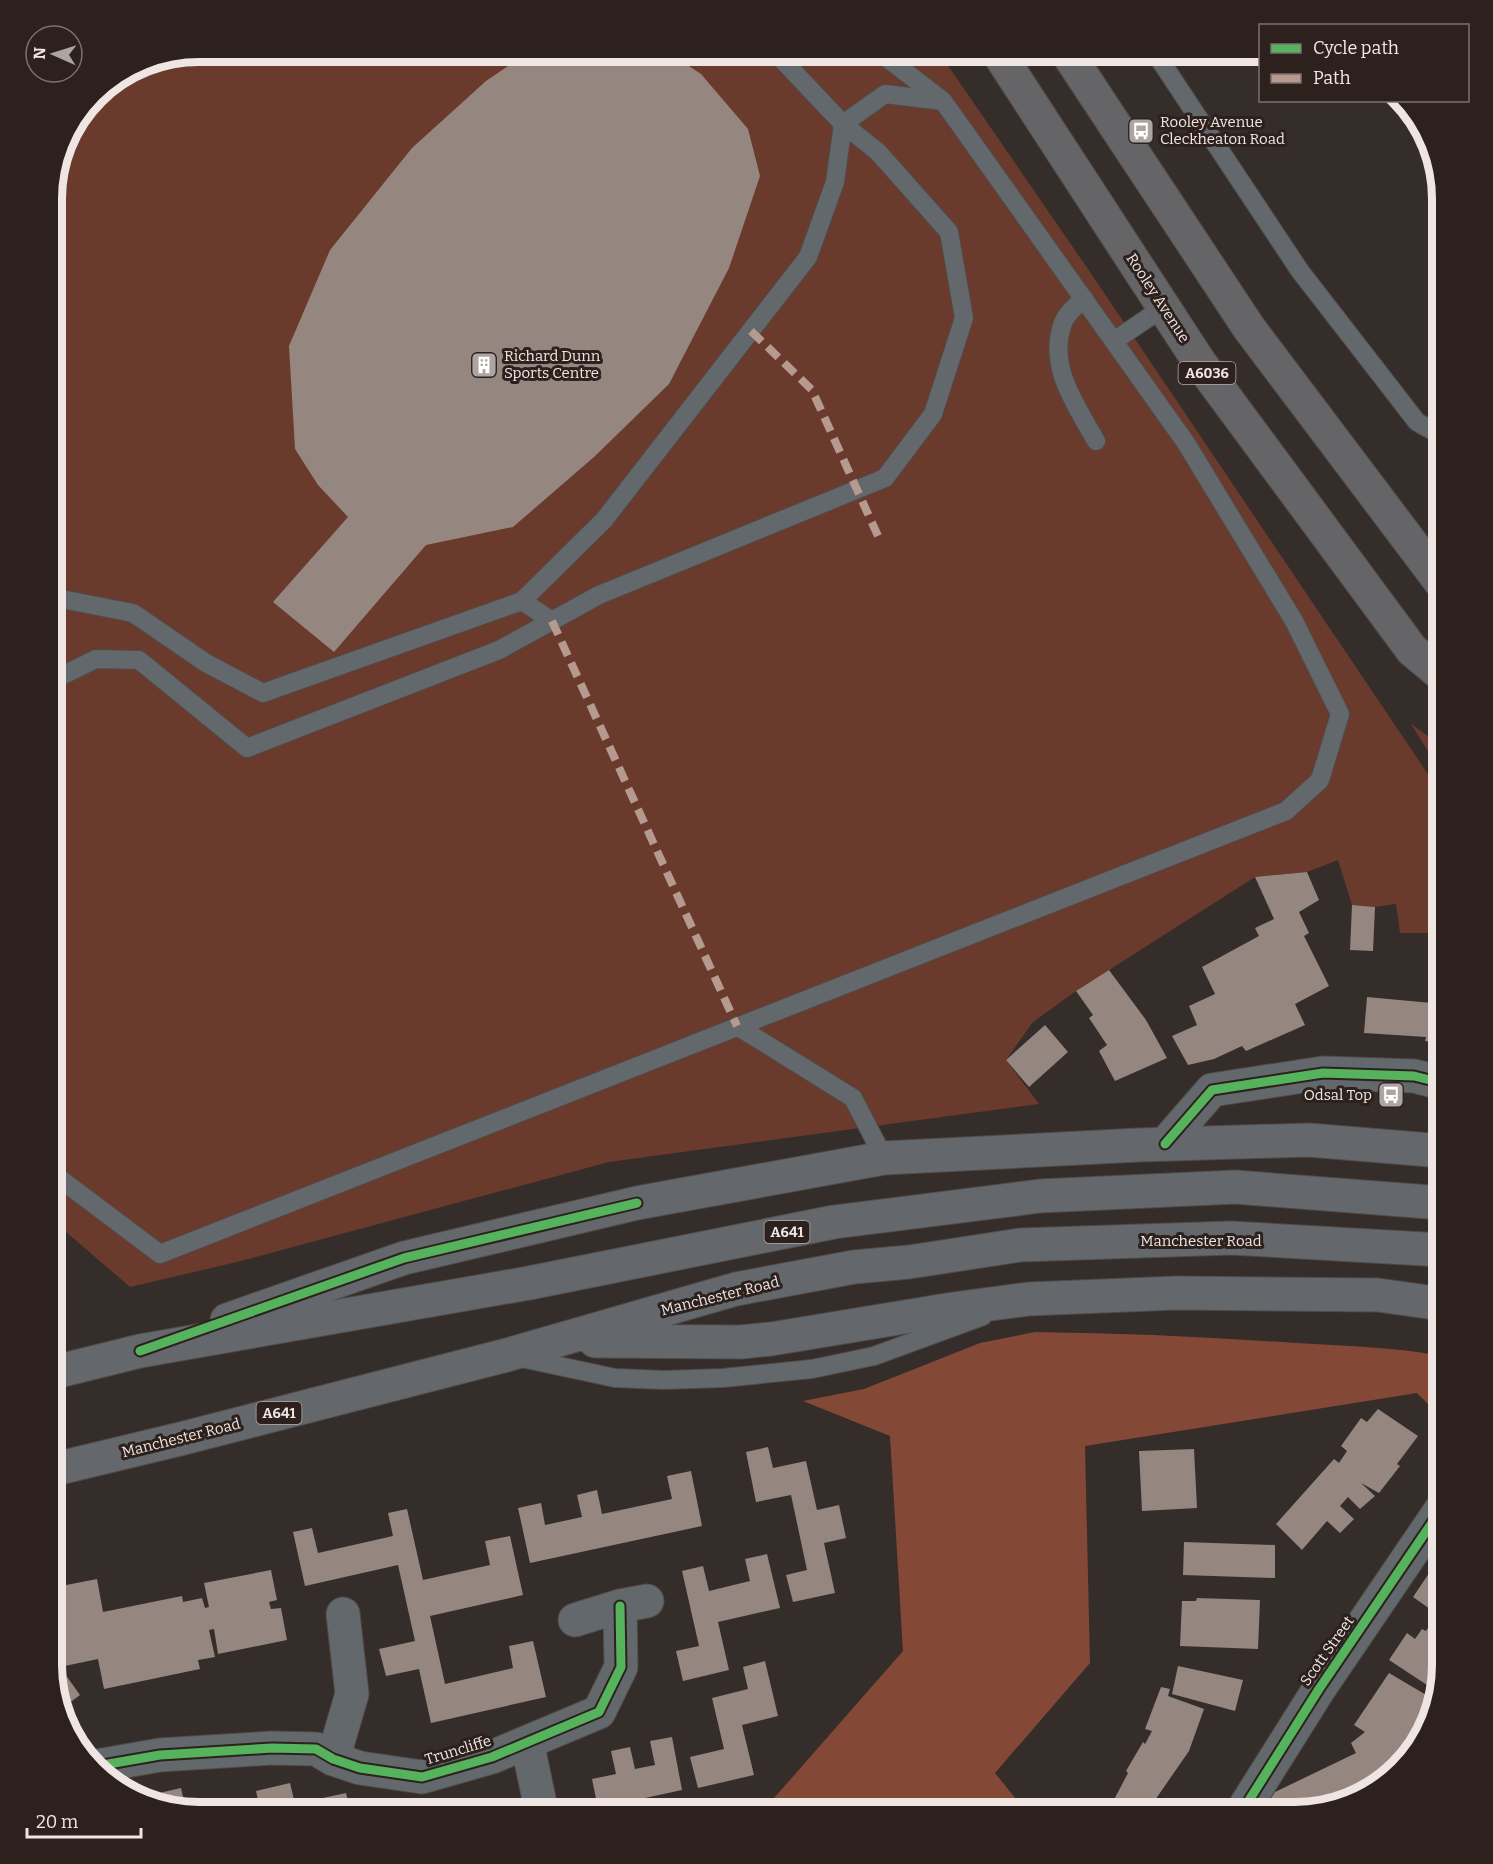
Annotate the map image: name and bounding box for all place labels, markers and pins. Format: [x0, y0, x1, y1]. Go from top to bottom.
place label: Rooley Avenue Cleckheaton Road [1160, 113, 1285, 148]
bus stop icon: Rooley Avenue Cleckheaton Road [1126, 116, 1156, 146]
place label: Richard Dunn Sports Centre [504, 347, 601, 382]
building icon: Richard Dunn Sports Centre [469, 350, 499, 380]
bus stop icon: Odsal Top [1376, 1080, 1406, 1110]
place label: Odsal Top [1304, 1086, 1372, 1104]

